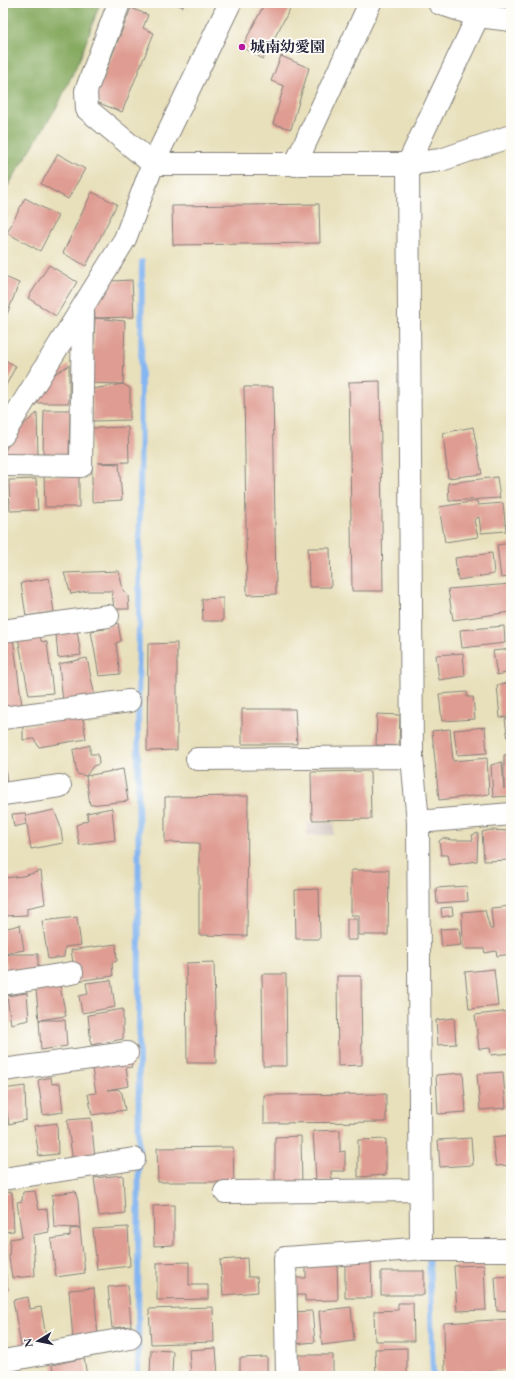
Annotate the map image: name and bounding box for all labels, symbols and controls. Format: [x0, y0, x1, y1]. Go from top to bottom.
place label: 城南幼愛園 [250, 37, 325, 56]
marker: 城南幼愛園 [237, 42, 247, 52]
north arrow [18, 1321, 58, 1361]
text: N [20, 1337, 36, 1348]

